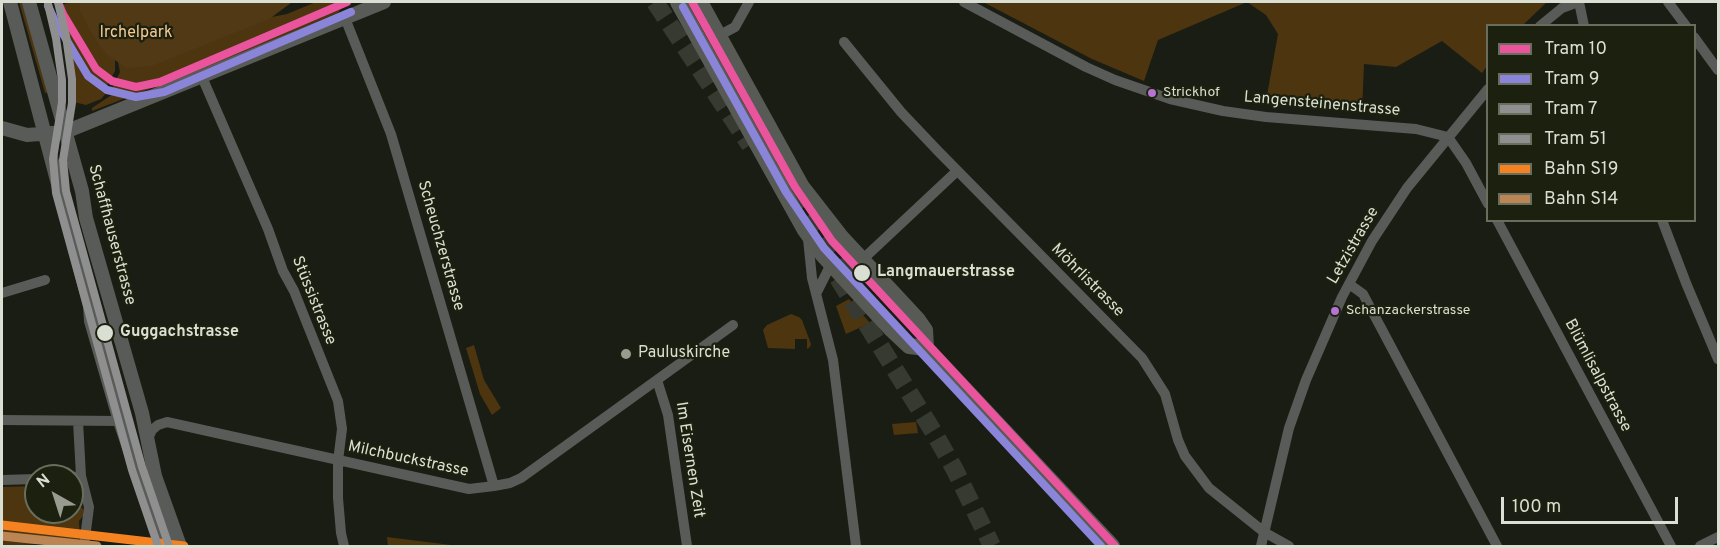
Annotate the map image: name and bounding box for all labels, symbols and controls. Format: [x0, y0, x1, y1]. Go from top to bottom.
park label: Irchelpark [100, 24, 172, 44]
legend [1486, 24, 1696, 222]
text: Tram 10 [1544, 38, 1607, 61]
text: Tram 9 [1544, 68, 1600, 91]
place label: Strickhof [1163, 85, 1220, 101]
marker: Strickhof [1146, 87, 1158, 99]
street label: Langensteinenstrasse [1243, 89, 1401, 121]
text: Tram 7 [1544, 98, 1597, 121]
text: Tram 51 [1544, 128, 1607, 151]
text: Bahn S19 [1544, 158, 1618, 181]
street label: Schaffhauserstrasse [83, 163, 139, 307]
street label: Scheuchzerstrasse [412, 179, 468, 313]
text: Bahn S14 [1544, 188, 1619, 211]
street label: Letzistrasse [1324, 204, 1384, 288]
street label: Möhrlistrasse [1046, 240, 1128, 322]
street label: Stüssistrasse [286, 254, 340, 348]
marker: Langmauerstrasse [852, 263, 872, 283]
place label: Langmauerstrasse [877, 263, 1015, 283]
place label: Schanzackerstrasse [1346, 303, 1470, 319]
marker: Schanzackerstrasse [1329, 305, 1341, 317]
street label: Blümlisalpstrasse [1559, 316, 1635, 436]
marker: Guggachstrasse [95, 323, 115, 343]
place label: Guggachstrasse [120, 323, 239, 343]
place label: Pauluskirche [638, 344, 730, 364]
marker: Pauluskirche [619, 347, 633, 361]
street label: Im Eisernen Zeit [670, 401, 708, 519]
street label: Milchbuckstrasse [346, 438, 470, 482]
north arrow [24, 464, 84, 524]
text: N [33, 470, 55, 493]
scale bar [1504, 485, 1681, 523]
text: 100 m [1512, 496, 1561, 519]

